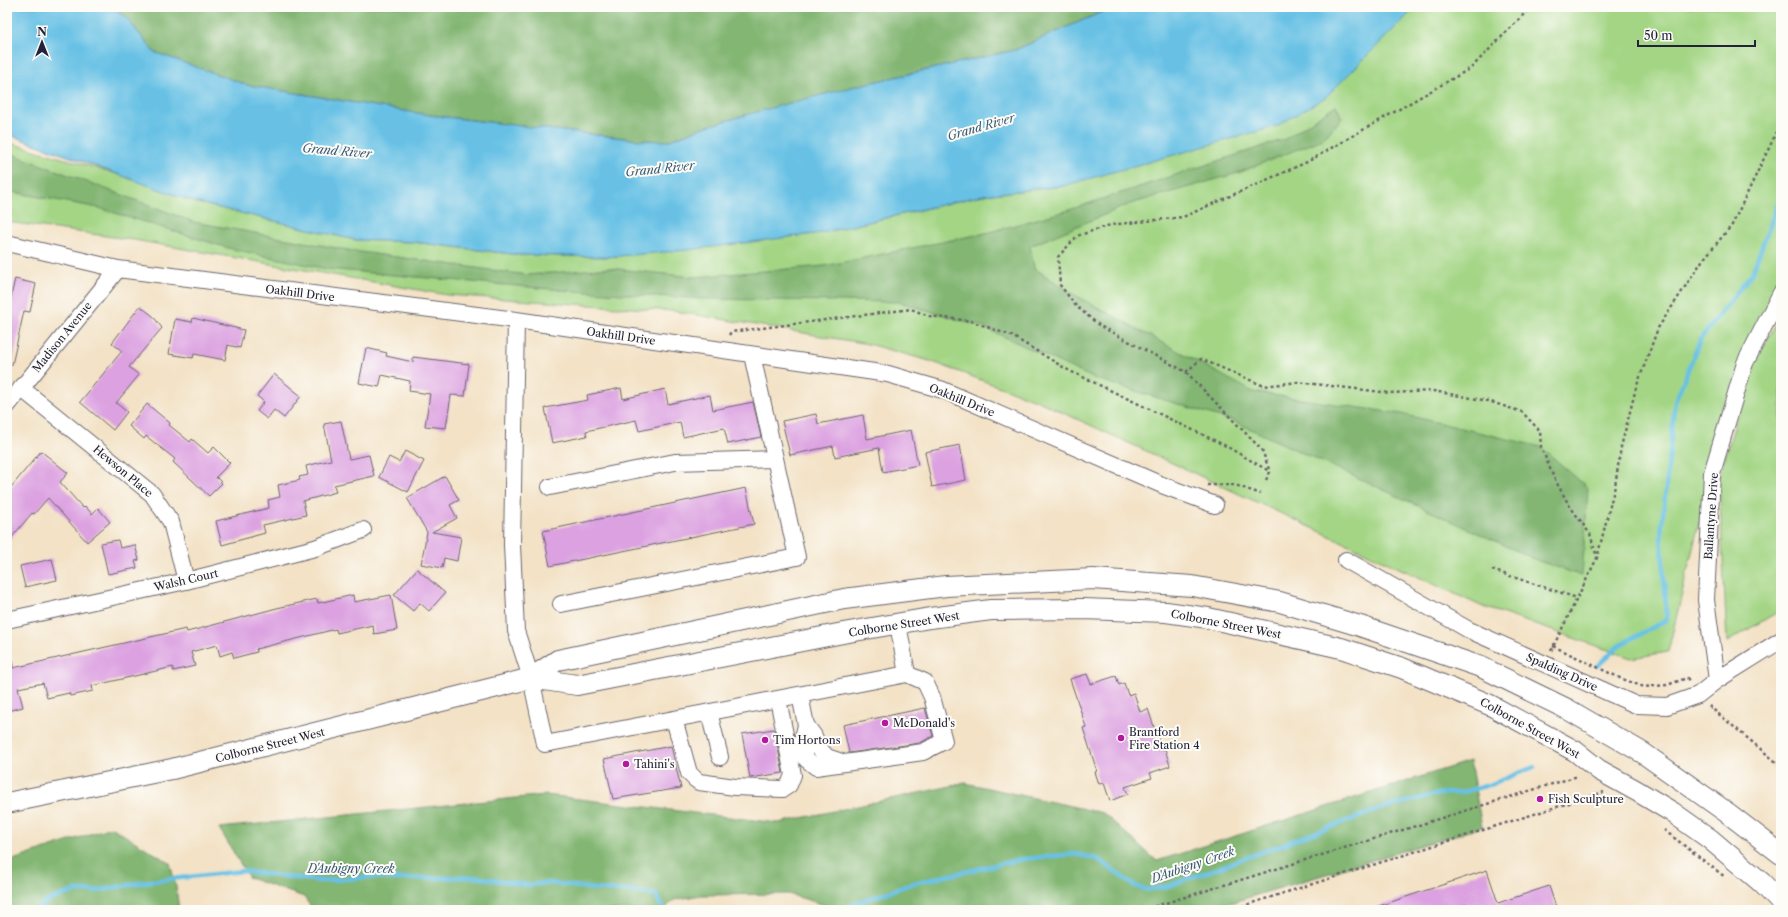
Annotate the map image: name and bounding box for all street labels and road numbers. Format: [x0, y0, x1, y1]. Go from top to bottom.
street label: Oakhill Drive [265, 282, 335, 304]
street label: Madison Avenue [29, 299, 95, 375]
street label: Oakhill Drive [586, 324, 656, 348]
street label: Oakhill Drive [927, 380, 997, 420]
street label: Hewson Place [90, 442, 156, 500]
street label: Ballantyne Drive [1701, 472, 1721, 560]
street label: Walsh Court [152, 566, 219, 594]
street label: Colborne Street West [1170, 606, 1282, 642]
street label: Colborne Street West [848, 608, 961, 640]
street label: Spalding Drive [1524, 650, 1600, 694]
street label: Colborne Street West [1478, 695, 1582, 761]
street label: Colborne Street West [214, 725, 326, 765]

